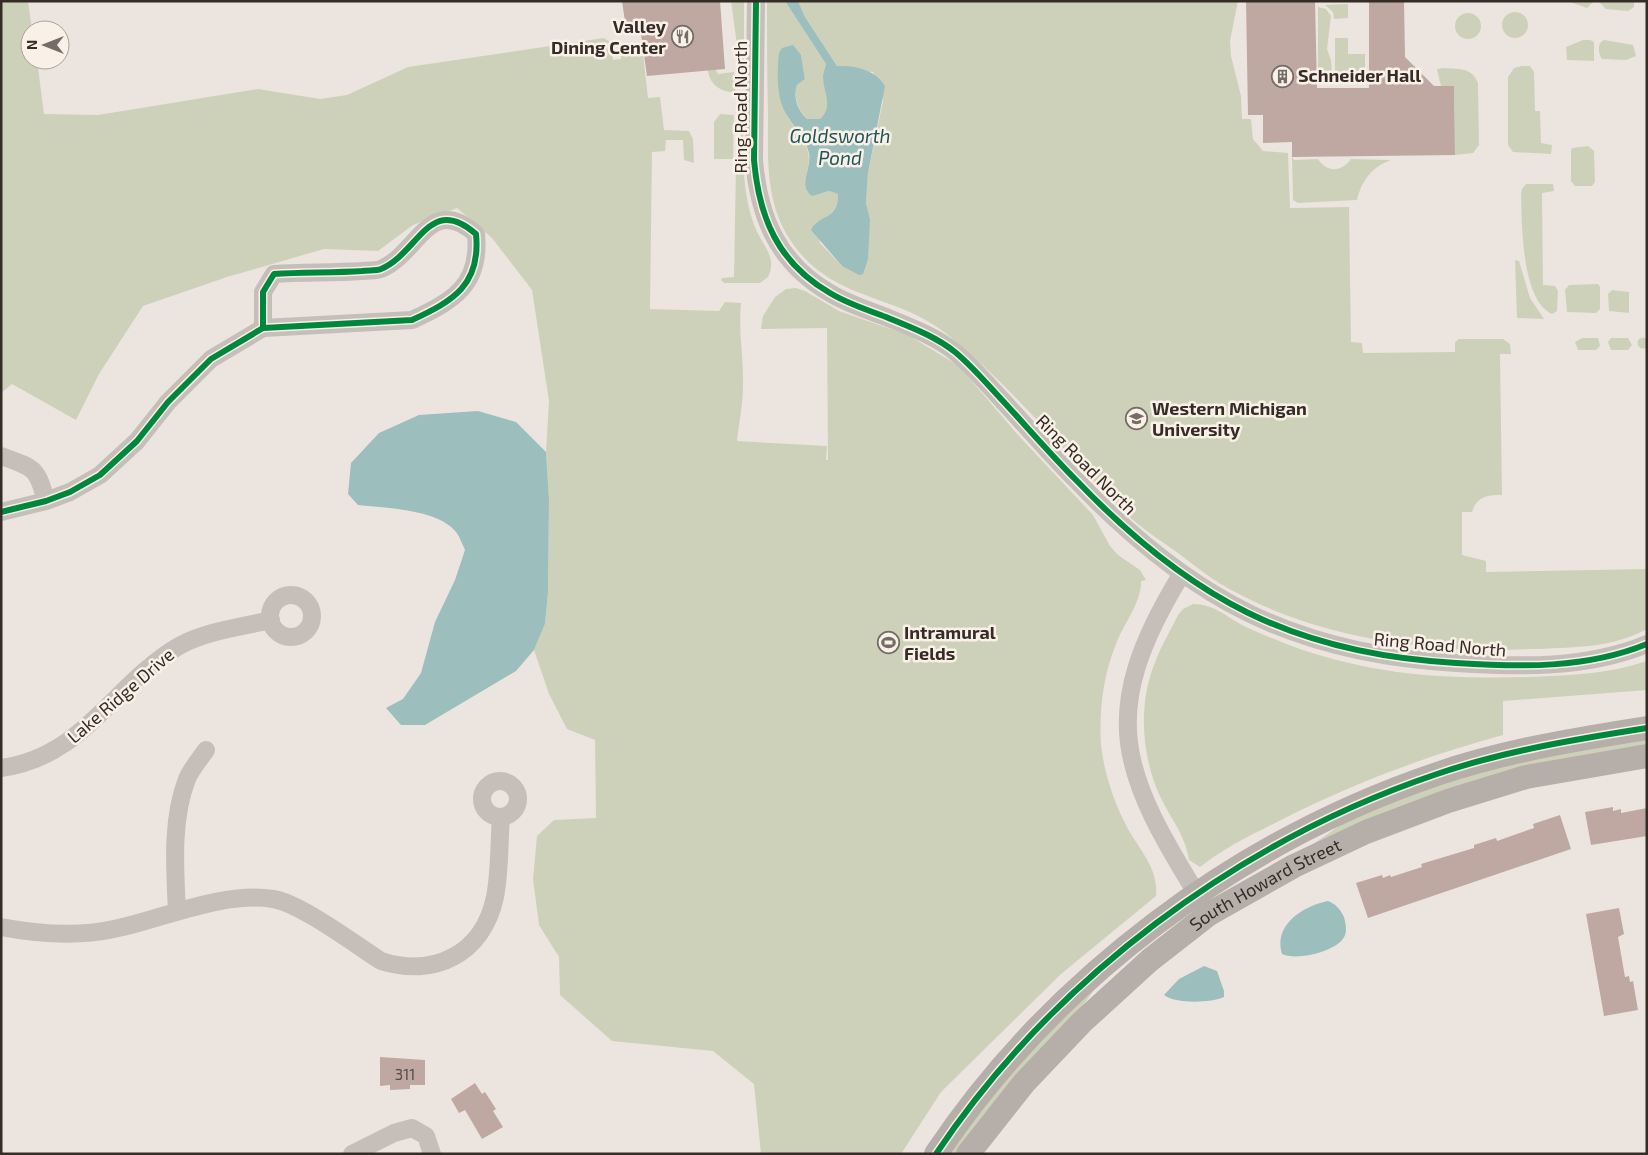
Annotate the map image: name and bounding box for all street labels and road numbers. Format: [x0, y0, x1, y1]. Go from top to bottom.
street label: Ring Road North [729, 40, 751, 174]
street label: Ring Road North [1032, 409, 1142, 519]
street label: Ring Road North [1373, 627, 1507, 661]
street label: Lake Ridge Drive [63, 643, 178, 748]
street label: South Howard Street [1185, 833, 1345, 935]

